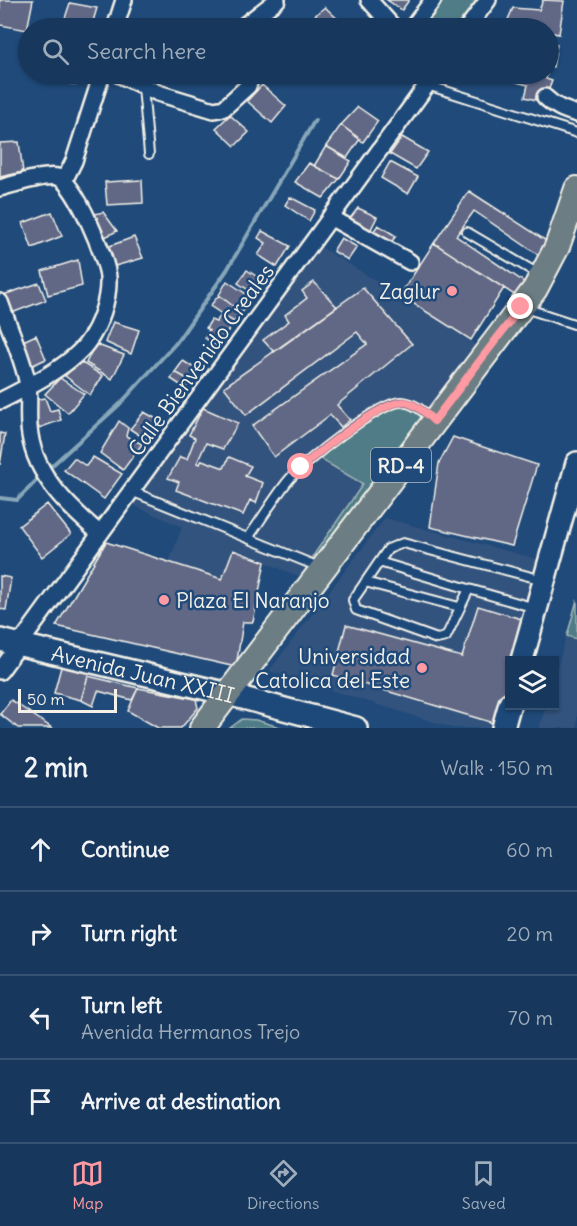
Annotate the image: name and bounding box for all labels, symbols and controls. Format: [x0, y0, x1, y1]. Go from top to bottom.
search box [18, 18, 559, 84]
icon: search [39, 35, 72, 68]
text: Search here [87, 37, 206, 65]
street label: Calle Bienvenido Creales [122, 259, 280, 461]
place label: Zaglur [379, 278, 440, 305]
marker: Zaglur [445, 284, 459, 298]
route end [507, 293, 533, 319]
road number: RD-4 [371, 448, 431, 482]
route start [287, 453, 313, 479]
place label: Plaza El Naranjo [176, 587, 330, 614]
marker: Plaza El Naranjo [157, 593, 171, 607]
street label: Avenida Juan XXIII [49, 639, 237, 709]
place label: Universidad Catolica del Este [255, 643, 410, 694]
map controls [505, 656, 559, 710]
button: layers [505, 656, 559, 710]
marker: Universidad Catolica del Este [415, 661, 429, 675]
scale bar [18, 686, 117, 714]
text: 50 m [27, 689, 65, 709]
text: 2 min [24, 751, 88, 784]
text: Walk · 150 m [441, 755, 553, 780]
icon: ahead [24, 833, 57, 866]
text: Continue [81, 835, 170, 863]
text: 60 m [506, 837, 553, 862]
icon: right [24, 917, 57, 950]
text: Turn right [81, 919, 177, 947]
text: 20 m [507, 921, 553, 946]
text: Turn left [81, 991, 162, 1019]
icon: left [24, 1001, 57, 1034]
text: 70 m [508, 1005, 553, 1030]
text: Avenida Hermanos Trejo [81, 1019, 300, 1044]
icon: arrive [24, 1085, 57, 1118]
text: Arrive at destination [81, 1087, 281, 1115]
tab: Map [71, 1157, 104, 1213]
tab: Directions [247, 1157, 319, 1213]
tab: Saved [462, 1157, 506, 1213]

